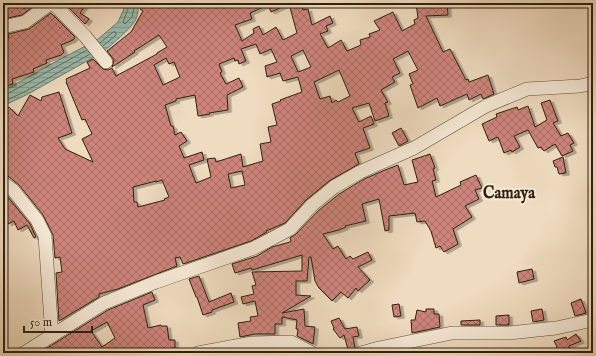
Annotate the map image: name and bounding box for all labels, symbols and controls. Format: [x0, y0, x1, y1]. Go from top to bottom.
district label: Camaya [483, 184, 536, 204]
scale bar [24, 308, 92, 334]
text: 50 m [30, 315, 52, 330]

